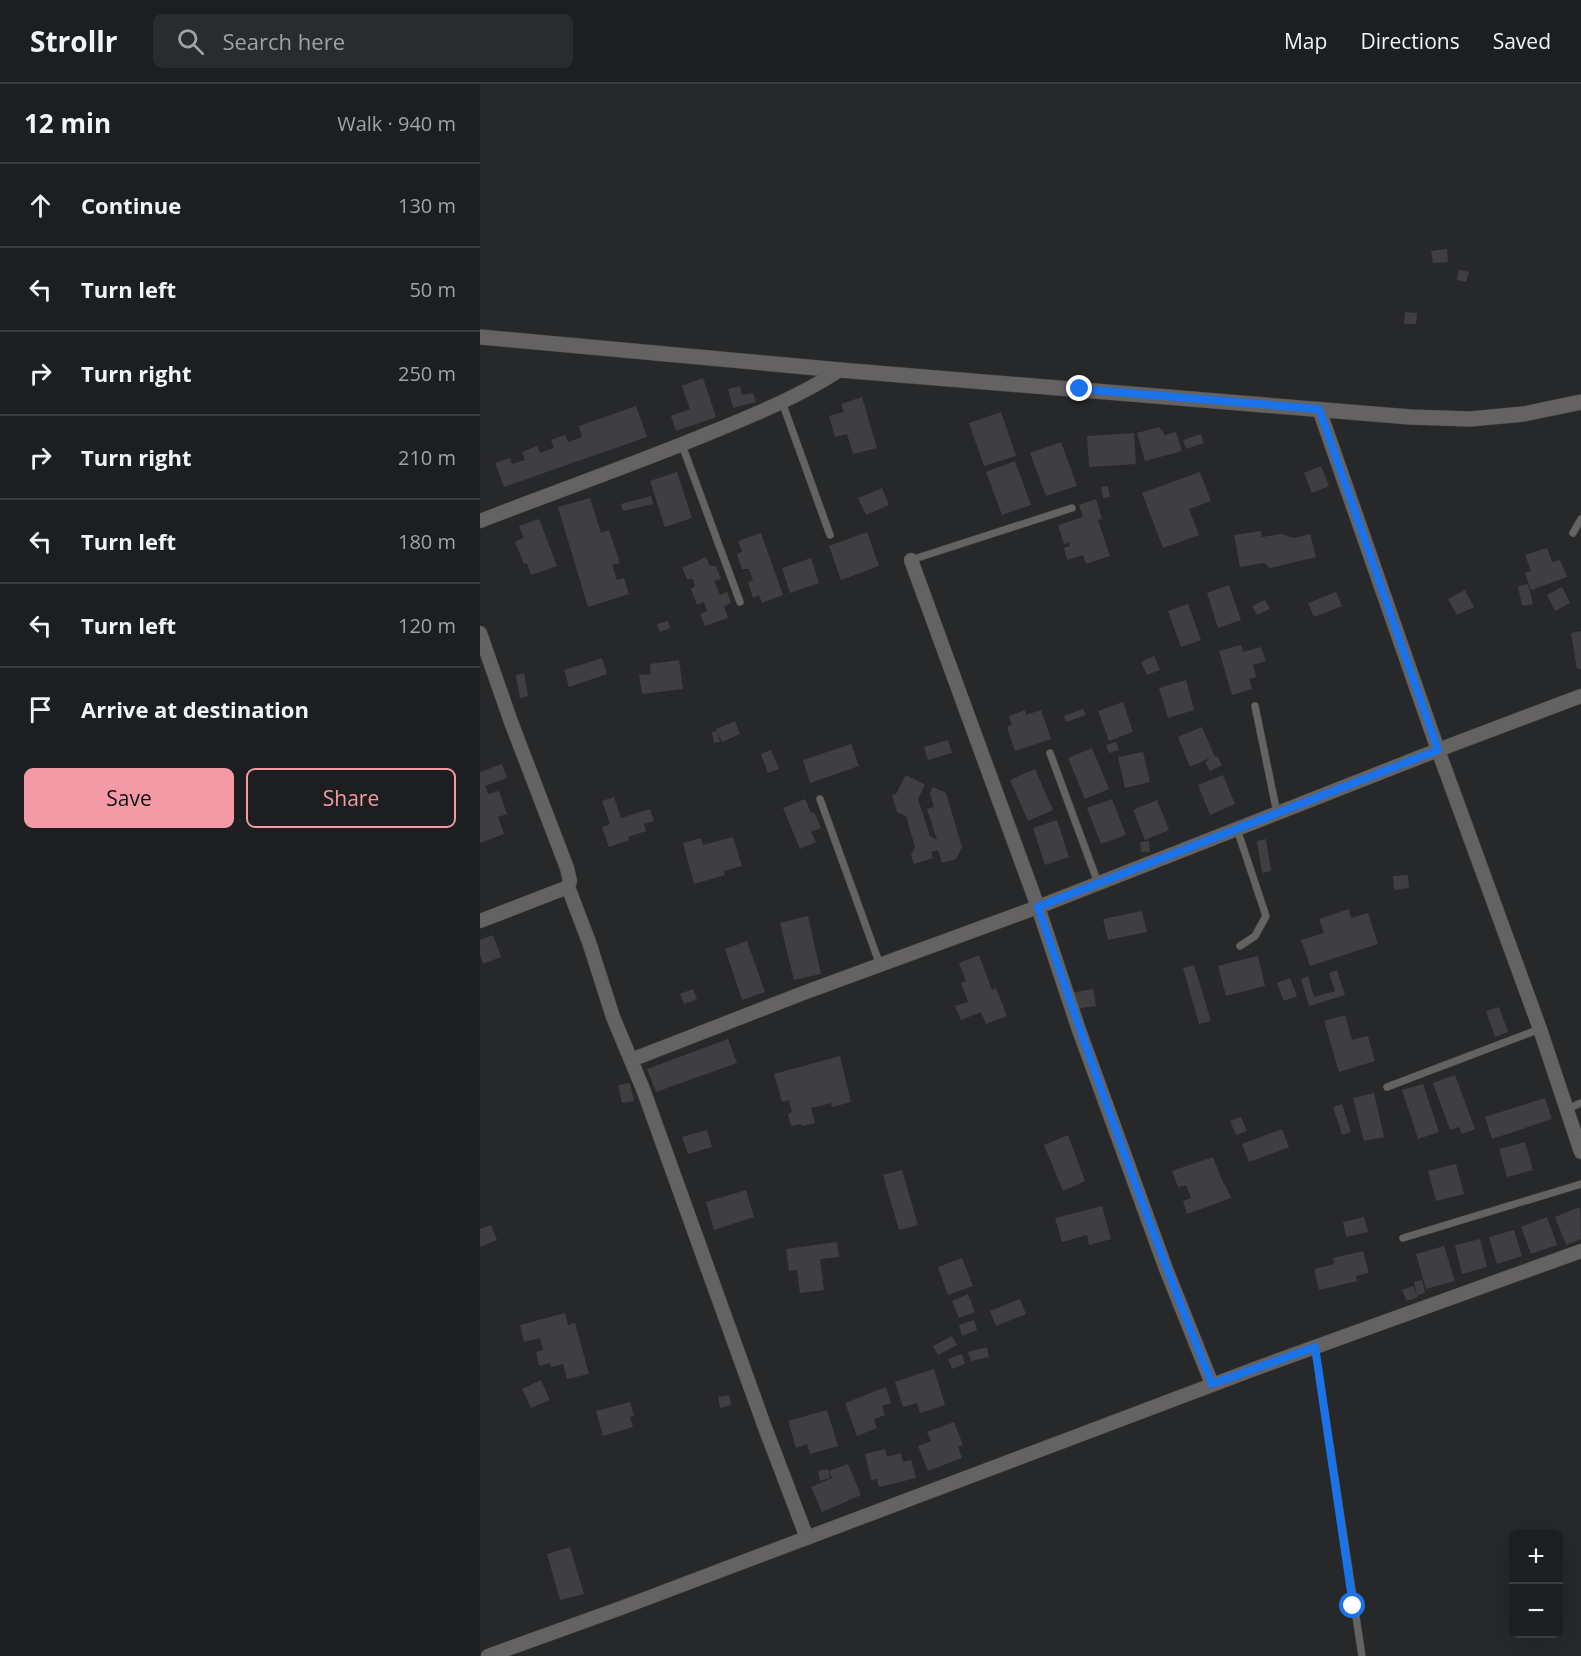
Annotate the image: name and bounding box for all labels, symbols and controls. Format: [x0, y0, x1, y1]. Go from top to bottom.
search box [153, 14, 573, 68]
text: Strollr [30, 22, 117, 60]
icon: search [174, 25, 207, 58]
text: Search here [222, 26, 345, 56]
text: Map [1284, 27, 1327, 55]
text: Directions [1360, 27, 1460, 55]
text: Saved [1493, 27, 1551, 55]
text: 12 min [24, 105, 111, 141]
text: Walk · 940 m [337, 110, 456, 137]
icon: ahead [24, 189, 57, 222]
text: Continue [81, 190, 181, 220]
text: 130 m [398, 192, 456, 219]
icon: left [24, 273, 57, 306]
text: Turn left [81, 274, 176, 304]
text: 50 m [409, 276, 456, 303]
icon: right [24, 357, 57, 390]
text: Turn right [81, 358, 192, 388]
text: 250 m [398, 360, 456, 387]
route end [1066, 375, 1092, 401]
icon: right [24, 441, 57, 474]
text: Turn right [81, 442, 192, 472]
text: 210 m [398, 444, 456, 471]
icon: left [24, 525, 57, 558]
text: Turn left [81, 526, 176, 556]
text: 180 m [398, 528, 456, 555]
icon: left [24, 609, 57, 642]
text: Turn left [81, 610, 176, 640]
text: 120 m [398, 612, 456, 639]
icon: arrive [24, 693, 57, 726]
text: Arrive at destination [81, 694, 309, 724]
button: Save [24, 768, 234, 828]
button: Share [246, 768, 456, 828]
map controls [1509, 1530, 1563, 1638]
button: + [1509, 1530, 1563, 1584]
button: − [1509, 1584, 1563, 1638]
route start [1339, 1592, 1365, 1618]

